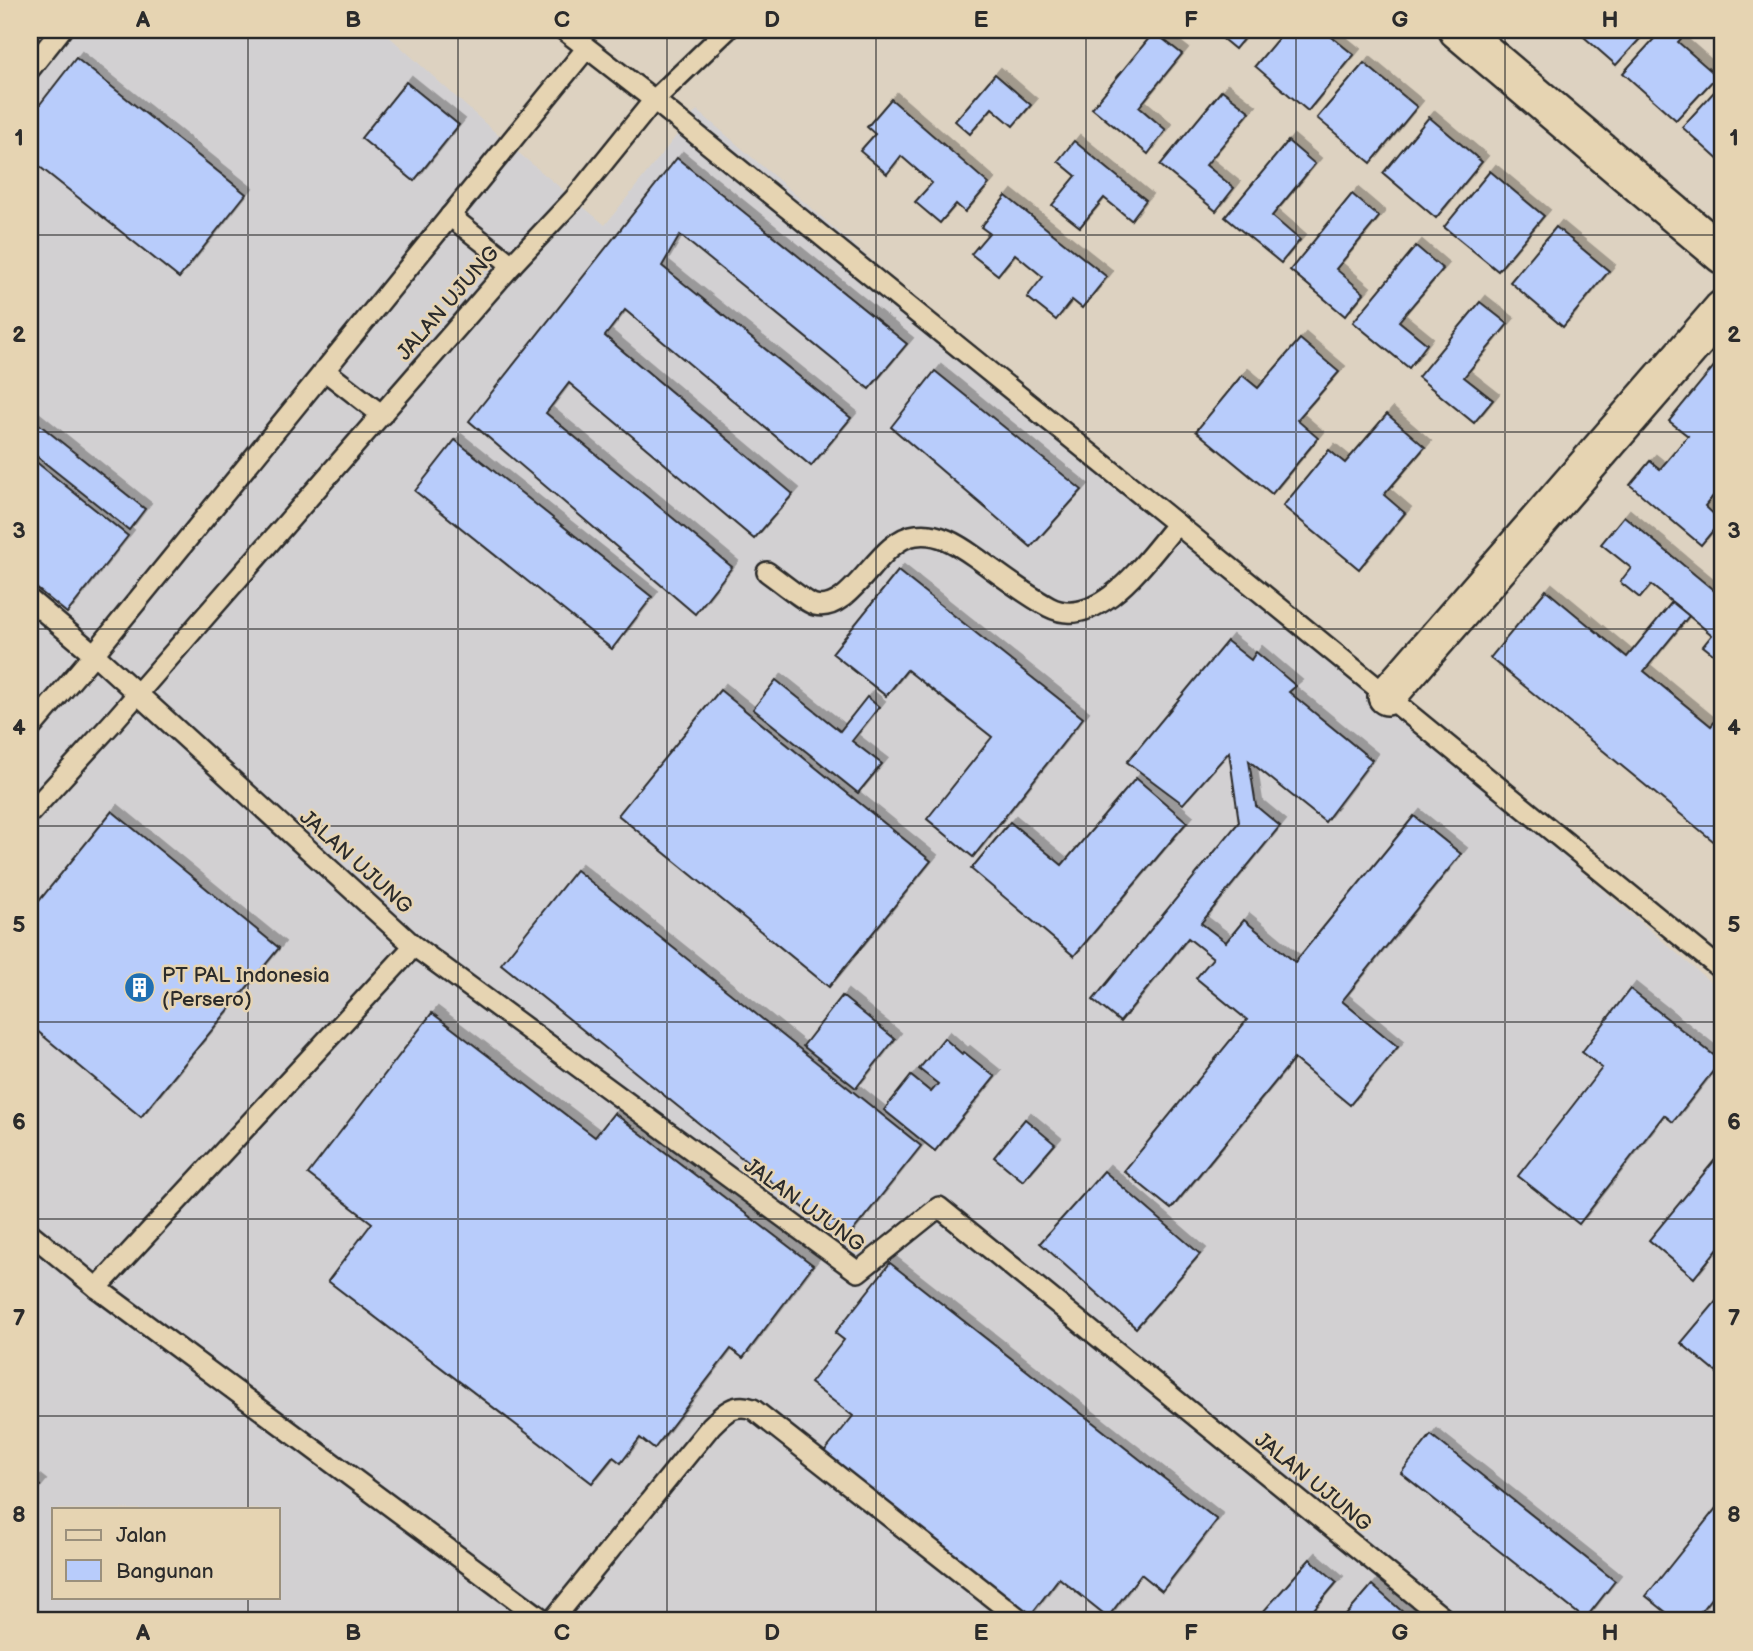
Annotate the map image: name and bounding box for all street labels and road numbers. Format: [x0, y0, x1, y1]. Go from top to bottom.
street label: JALAN UJUNG [392, 241, 504, 365]
street label: JALAN UJUNG [295, 805, 418, 919]
street label: JALAN UJUNG [739, 1153, 869, 1257]
street label: JALAN UJUNG [1250, 1427, 1377, 1537]

